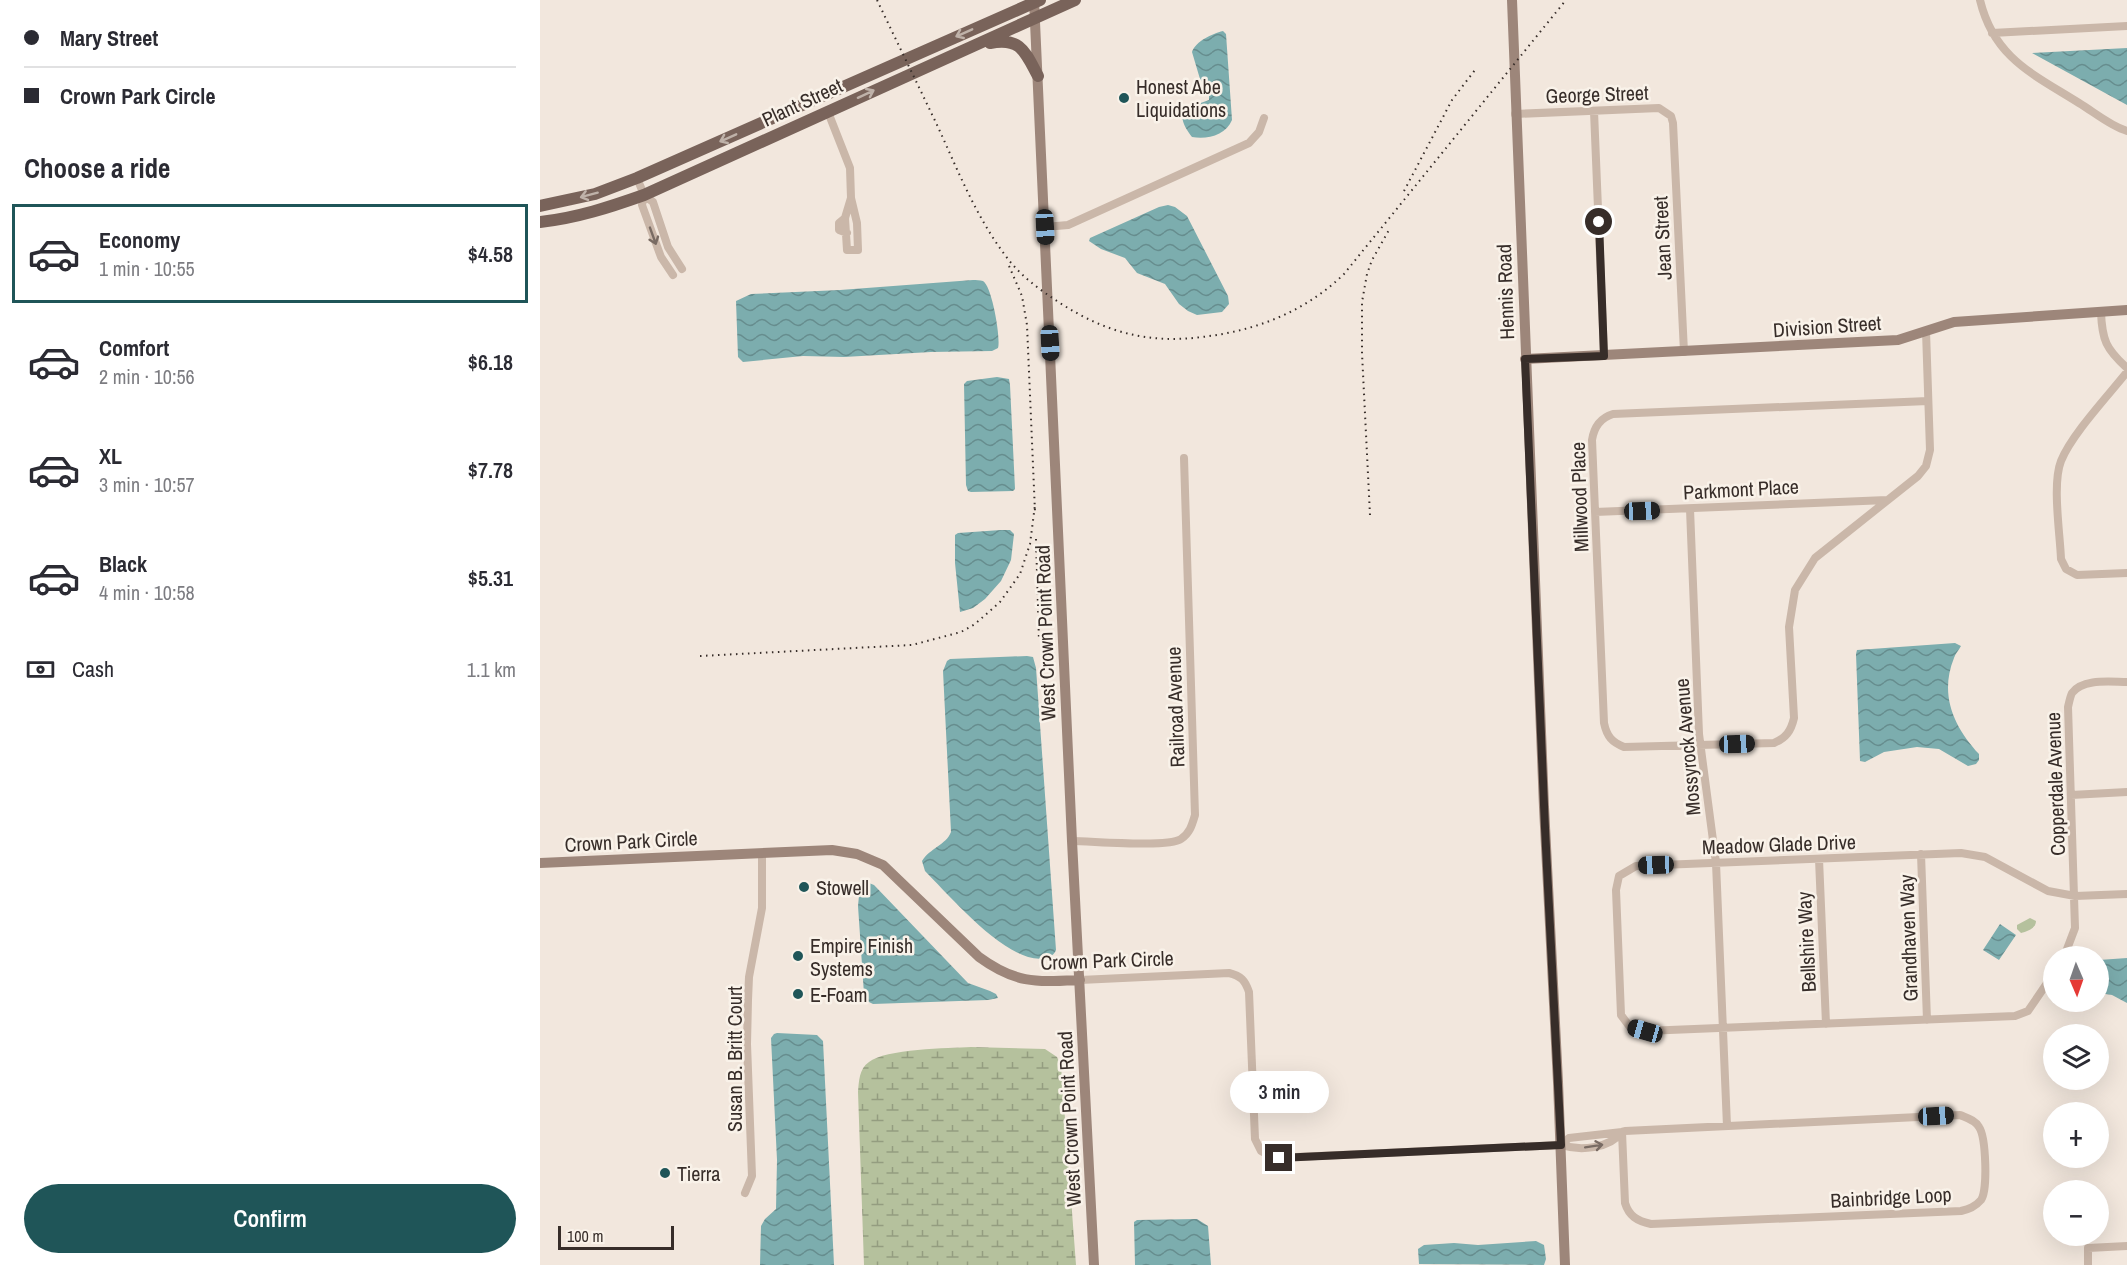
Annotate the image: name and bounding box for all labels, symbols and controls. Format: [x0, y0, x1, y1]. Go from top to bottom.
text: Mary Street [60, 23, 158, 53]
one-way arrow [955, 28, 973, 40]
street label: Plant Street [757, 71, 847, 132]
place label: Honest Abe Liquidations [1136, 73, 1226, 123]
street label: George Street [1545, 79, 1649, 109]
text: Crown Park Circle [60, 81, 215, 111]
one-way arrow [857, 88, 875, 99]
marker: Honest Abe Liquidations [1117, 91, 1131, 105]
one-way arrow [720, 133, 738, 144]
text: Choose a ride [24, 150, 170, 186]
one-way arrow [580, 189, 599, 201]
street label: Jean Street [1646, 195, 1678, 281]
route start [1585, 208, 1612, 235]
car [1035, 209, 1055, 245]
text: Economy [99, 225, 180, 255]
icon: car [27, 227, 81, 281]
one-way arrow [649, 227, 660, 245]
text: $4.58 [468, 239, 513, 269]
street label: Hennis Road [1490, 244, 1520, 340]
text: 1 min · 10:55 [99, 255, 195, 282]
street label: Division Street [1772, 309, 1882, 343]
car [1040, 325, 1060, 361]
text: Comfort [99, 333, 169, 363]
icon: car [27, 335, 81, 389]
text: $6.18 [468, 347, 513, 377]
text: 2 min · 10:56 [99, 363, 195, 390]
text: XL [99, 441, 122, 471]
street label: Millwood Place [1564, 441, 1594, 553]
icon: car [27, 443, 81, 497]
text: $7.78 [468, 455, 513, 485]
text: 3 min · 10:57 [99, 471, 195, 498]
street label: Parkmont Place [1682, 472, 1800, 506]
car [1624, 501, 1660, 521]
street label: West Crown Point Road [1028, 545, 1062, 721]
text: Black [99, 549, 147, 579]
icon: car [27, 551, 81, 605]
text: $5.31 [468, 563, 513, 593]
text: 4 min · 10:58 [99, 579, 195, 606]
street label: Railroad Avenue [1159, 646, 1191, 768]
icon: cash [24, 653, 57, 686]
text: Cash [72, 654, 114, 684]
text: 1.1 km [467, 656, 516, 683]
street label: Mossyrock Avenue [1668, 677, 1706, 817]
street label: Copperdale Avenue [2039, 712, 2071, 856]
car [1719, 734, 1755, 754]
street label: Crown Park Circle [564, 824, 698, 858]
street label: Meadow Glade Drive [1702, 828, 1856, 860]
car [1638, 855, 1674, 875]
street label: Grandhaven Way [1892, 873, 1924, 1002]
place label: Stowell [816, 874, 869, 901]
marker: Stowell [797, 880, 811, 894]
street label: Bellshire Way [1790, 890, 1822, 993]
place label: Empire Finish Systems [810, 932, 913, 982]
street label: Crown Park Circle [1040, 944, 1174, 976]
north arrow [2043, 946, 2109, 1012]
map controls [2043, 946, 2109, 1246]
marker: Empire Finish Systems [791, 949, 805, 963]
place label: E-Foam [810, 981, 868, 1008]
street label: Susan B. Britt Court [721, 986, 748, 1132]
marker: E-Foam [791, 987, 805, 1001]
car [1625, 1017, 1665, 1045]
button: layers [2043, 1024, 2109, 1090]
street label: West Crown Point Road [1051, 1031, 1087, 1207]
callout: 3 min [1230, 1071, 1329, 1113]
text: 3 min [1258, 1078, 1301, 1105]
button: + [2043, 1102, 2109, 1168]
car [1918, 1106, 1954, 1126]
one-way arrow [1583, 1140, 1603, 1151]
route end [1265, 1144, 1292, 1171]
place label: Tierra [677, 1160, 720, 1187]
marker: Tierra [658, 1166, 672, 1180]
street label: Bainbridge Loop [1830, 1180, 1952, 1214]
button: − [2043, 1180, 2109, 1246]
button: Confirm [24, 1184, 516, 1253]
scale bar [558, 1223, 674, 1250]
text: 100 m [567, 1225, 603, 1247]

